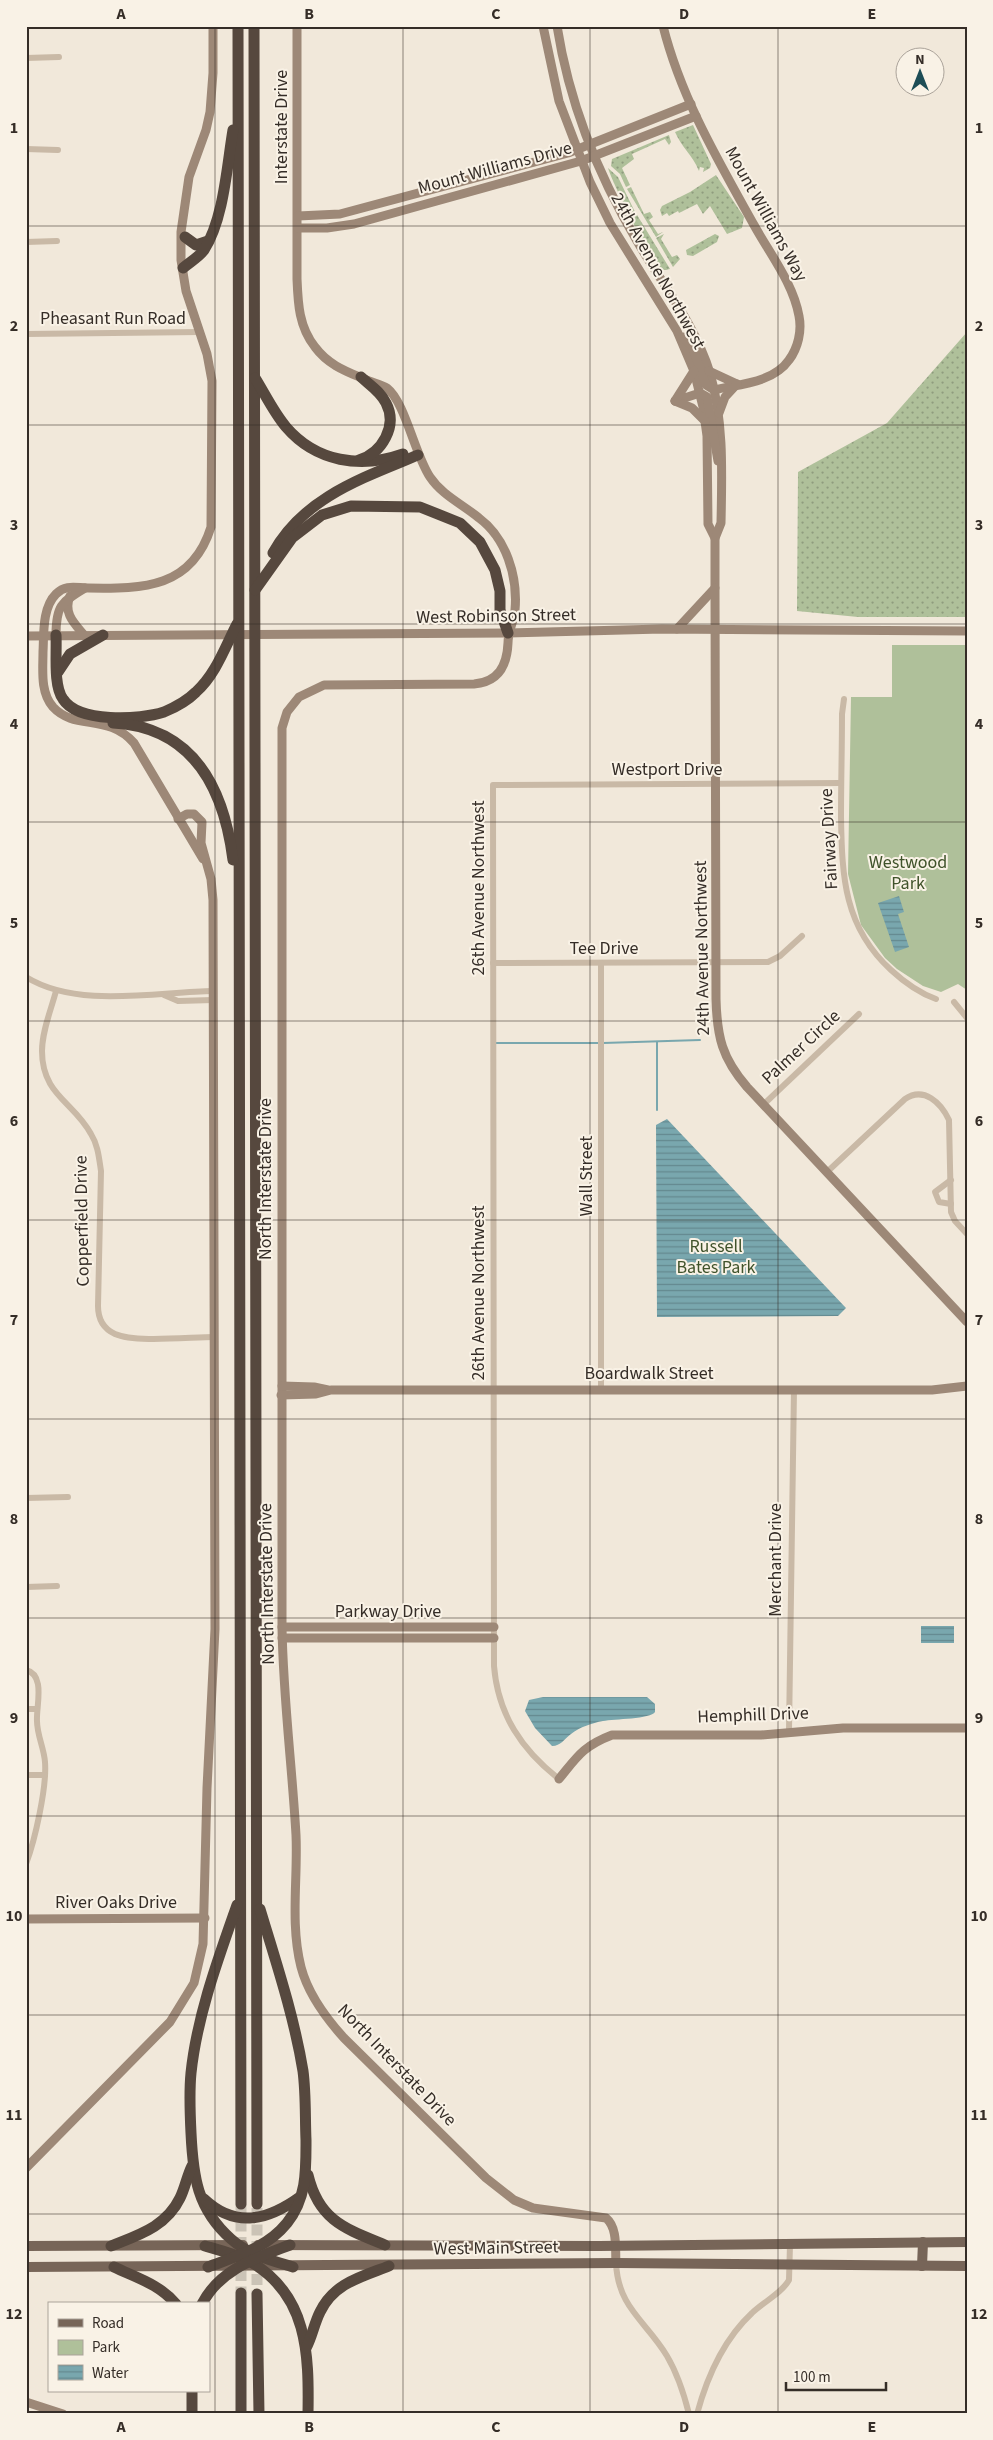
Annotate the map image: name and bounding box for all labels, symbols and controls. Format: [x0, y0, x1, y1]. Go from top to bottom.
text: A [115, 3, 126, 25]
text: B [304, 3, 314, 25]
text: C [491, 3, 501, 25]
text: D [679, 3, 689, 25]
text: E [868, 3, 876, 25]
north arrow [896, 48, 946, 98]
text: N [915, 50, 925, 70]
street label: Interstate Drive [269, 70, 294, 184]
text: 1 [10, 117, 18, 139]
text: 1 [975, 117, 983, 139]
street label: Mount Williams Drive [415, 135, 575, 201]
street label: Mount Williams Way [719, 142, 814, 287]
street label: 24th Avenue Northwest [605, 188, 711, 354]
street label: Pheasant Run Road [40, 306, 186, 331]
text: 2 [10, 315, 18, 337]
text: 2 [975, 315, 983, 337]
text: 3 [10, 514, 18, 536]
text: 3 [975, 514, 983, 536]
street label: West Robinson Street [416, 602, 576, 630]
text: 4 [10, 713, 19, 735]
text: 4 [975, 713, 984, 735]
street label: Westport Drive [611, 757, 723, 782]
street label: Fairway Drive [814, 788, 844, 890]
street label: 26th Avenue Northwest [466, 800, 491, 976]
park label: Westwood Park [869, 850, 947, 896]
street label: 24th Avenue Northwest [688, 860, 716, 1036]
text: 5 [10, 912, 18, 934]
text: 5 [975, 912, 983, 934]
street label: Tee Drive [570, 936, 639, 961]
street label: Palmer Circle [756, 1004, 846, 1090]
street label: North Interstate Drive [253, 1098, 278, 1260]
text: 6 [10, 1110, 18, 1132]
text: 6 [975, 1110, 983, 1132]
street label: Wall Street [574, 1136, 599, 1216]
street label: Copperfield Drive [68, 1155, 96, 1287]
street label: 26th Avenue Northwest [466, 1205, 491, 1381]
park label: Russell Bates Park [677, 1234, 756, 1280]
text: 7 [10, 1309, 18, 1331]
text: 7 [975, 1309, 983, 1331]
street label: Boardwalk Street [584, 1361, 714, 1386]
street label: North Interstate Drive [253, 1503, 281, 1665]
street label: Merchant Drive [763, 1503, 788, 1617]
text: 8 [10, 1508, 18, 1530]
text: 8 [975, 1508, 983, 1530]
street label: Parkway Drive [335, 1599, 441, 1624]
street label: Hemphill Drive [697, 1701, 809, 1729]
text: 9 [10, 1707, 18, 1729]
text: 9 [975, 1707, 983, 1729]
street label: River Oaks Drive [55, 1890, 177, 1915]
text: 10 [6, 1905, 22, 1927]
text: 10 [971, 1905, 987, 1927]
street label: North Interstate Drive [332, 1998, 462, 2132]
text: 11 [6, 2104, 22, 2126]
text: 11 [971, 2104, 987, 2126]
street label: West Main Street [433, 2234, 559, 2262]
legend [48, 2302, 210, 2392]
text: 12 [6, 2303, 22, 2325]
text: 12 [971, 2303, 987, 2325]
text: Road [92, 2313, 124, 2334]
text: Park [92, 2337, 121, 2358]
scale bar [786, 2360, 886, 2392]
text: Water [92, 2363, 129, 2384]
text: 100 m [793, 2367, 831, 2388]
text: A [115, 2416, 126, 2438]
text: B [304, 2416, 314, 2438]
text: C [491, 2416, 501, 2438]
text: D [679, 2416, 689, 2438]
text: E [868, 2416, 876, 2438]

